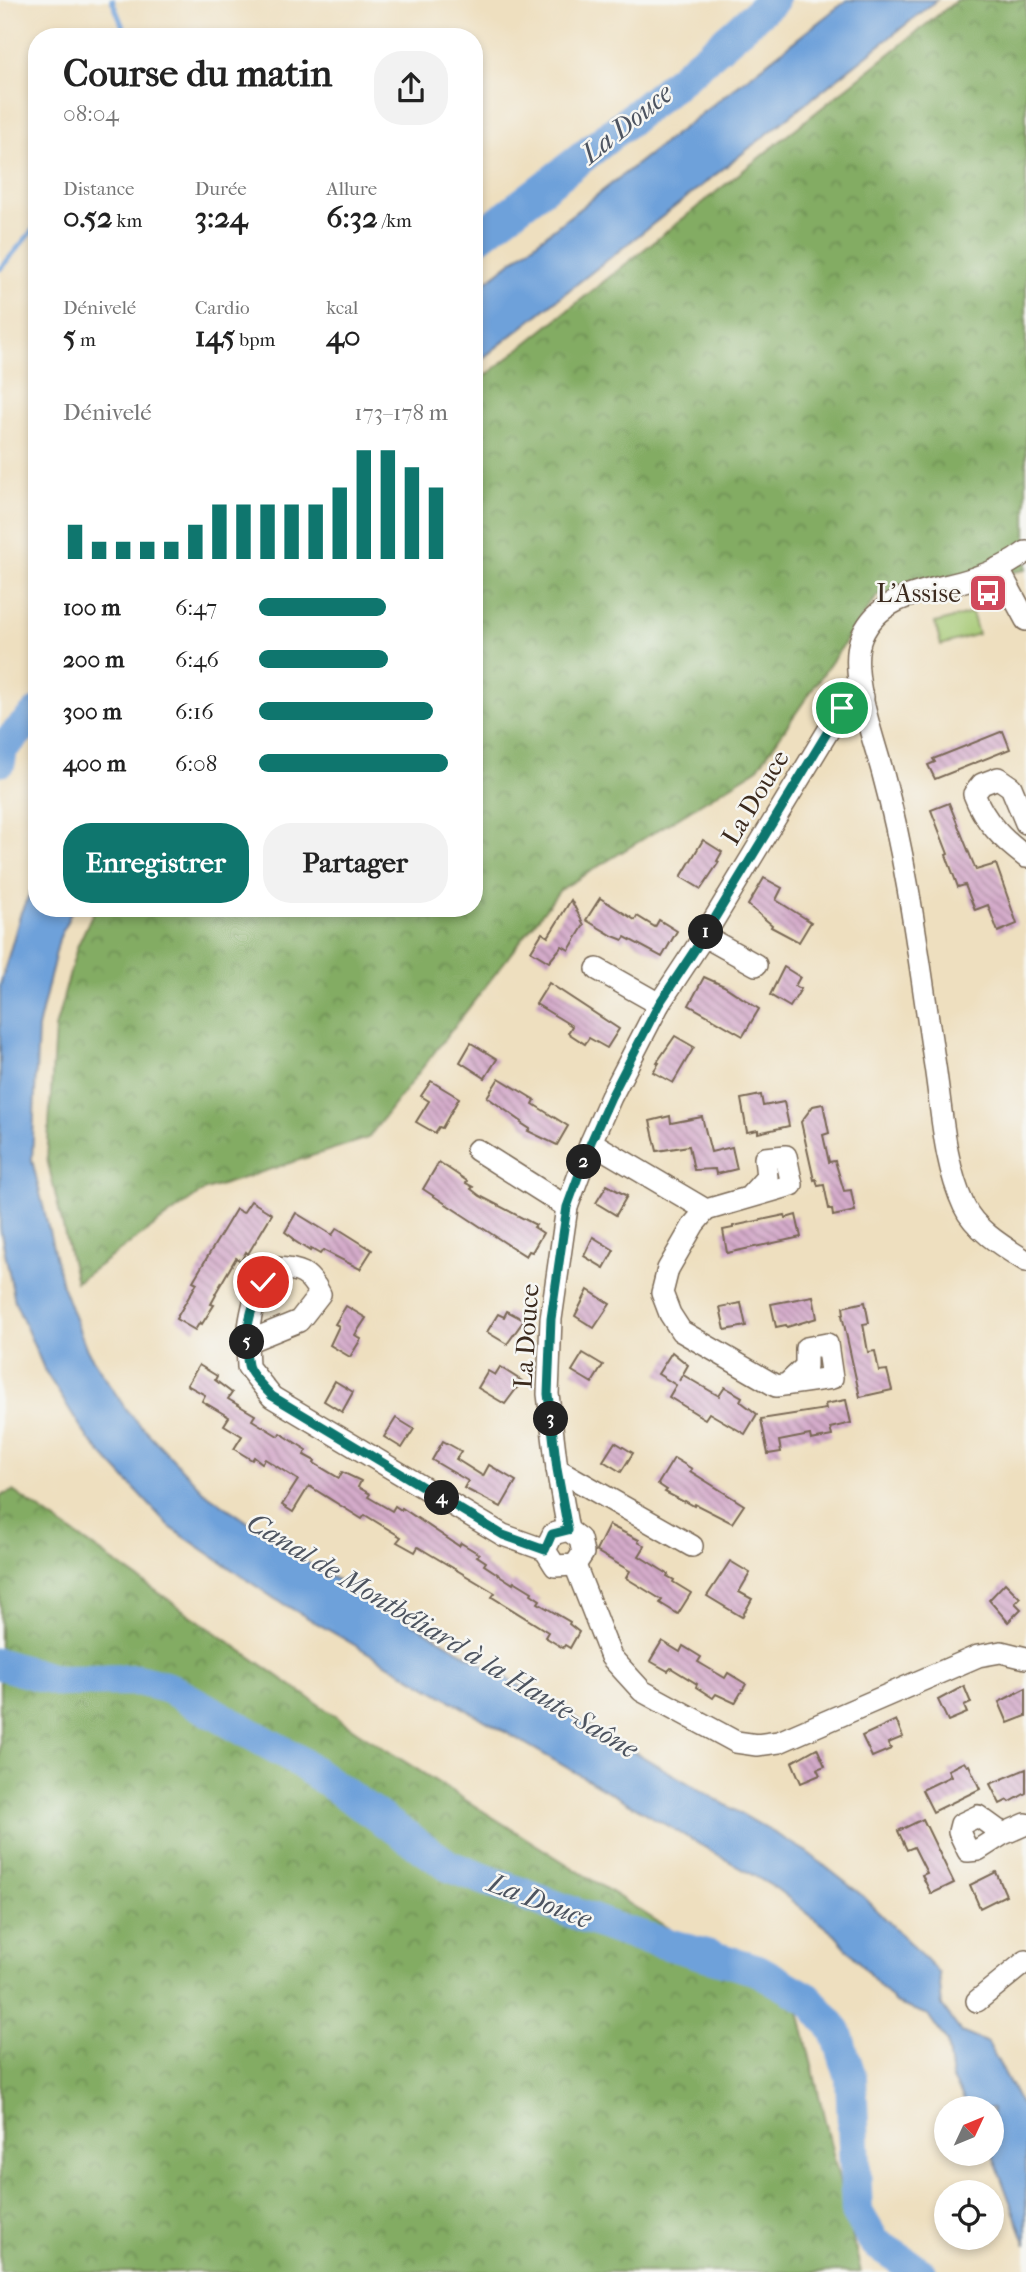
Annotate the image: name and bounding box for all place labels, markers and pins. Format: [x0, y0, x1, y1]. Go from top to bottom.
bus stop icon: L'Assise [967, 572, 1009, 614]
place label: L'Assise [876, 578, 961, 609]
pin [812, 678, 872, 738]
pin: 1 [688, 914, 724, 950]
pin: 2 [566, 1144, 602, 1180]
pin [233, 1252, 293, 1312]
pin: 5 [230, 1324, 264, 1360]
pin: 3 [534, 1402, 568, 1436]
pin: 4 [424, 1480, 460, 1516]

